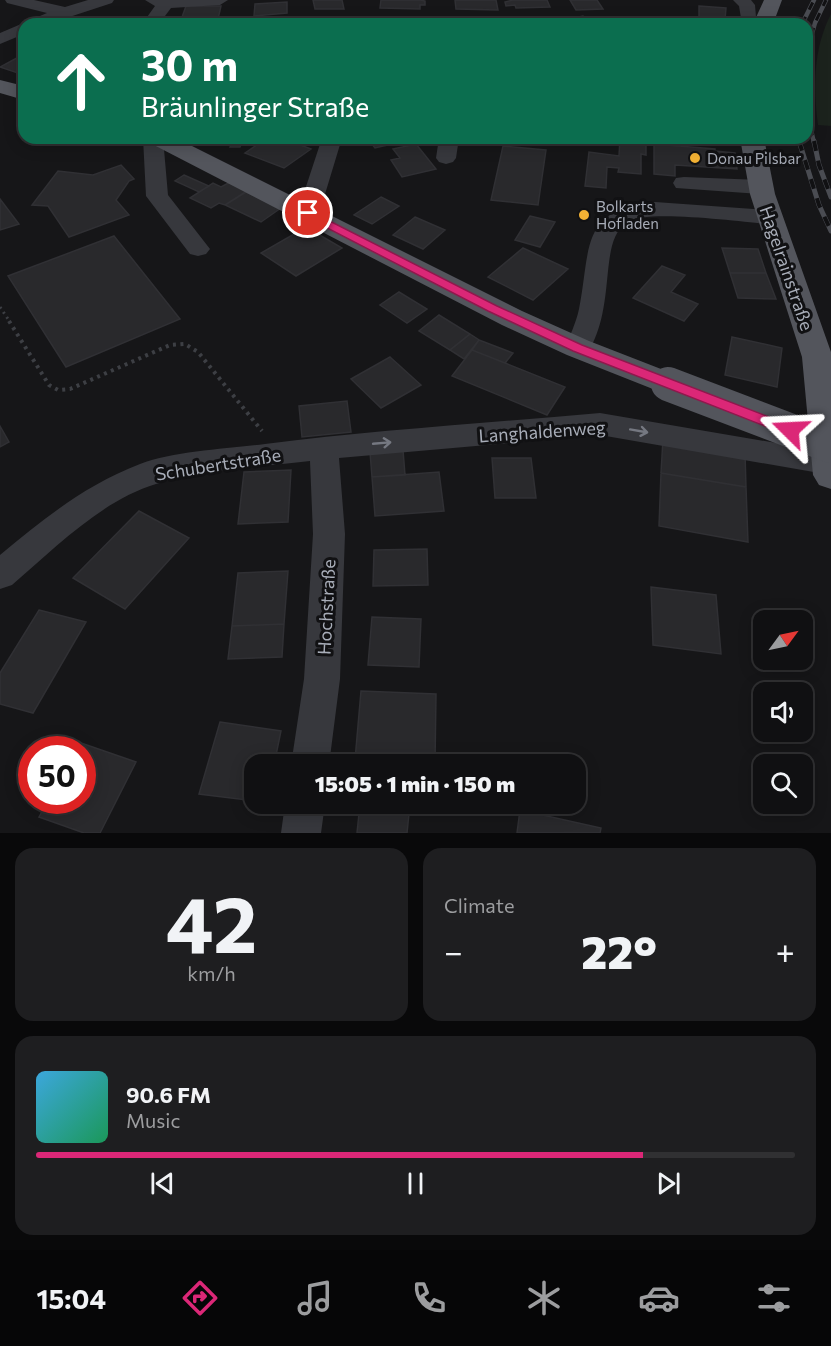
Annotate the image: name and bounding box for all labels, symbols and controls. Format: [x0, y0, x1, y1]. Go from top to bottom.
text: 30 m [141, 38, 238, 90]
icon: ahead [42, 42, 120, 120]
text: Bräunlinger Straße [141, 90, 369, 123]
place label: Donau Pilsbar [707, 149, 801, 167]
marker: Donau Pilsbar [688, 151, 702, 165]
pin [282, 187, 333, 238]
icon: arrive [291, 196, 324, 229]
place label: Bolkarts Hofladen [596, 197, 659, 232]
street label: Hagelrainstraße [755, 203, 819, 333]
marker: Bolkarts Hofladen [577, 208, 591, 222]
position arrow [758, 398, 822, 462]
street label: Langhaldenweg [478, 416, 607, 446]
one-way arrow [628, 426, 648, 437]
one-way arrow [372, 437, 391, 448]
street label: Schubertstraße [154, 443, 282, 485]
street label: Hochstraße [313, 559, 339, 655]
north arrow [753, 610, 813, 670]
map controls [753, 610, 813, 814]
button: sound [753, 682, 813, 742]
speed limit sign: 50 [18, 736, 96, 814]
button: search [753, 754, 813, 814]
text: 15:05 · 1 min · 150 m [315, 770, 515, 797]
text: 42 [166, 874, 257, 969]
text: Climate [444, 893, 514, 917]
text: 22° [581, 923, 657, 978]
text: − [444, 930, 463, 971]
text: + [776, 930, 795, 971]
text: km/h [187, 961, 236, 985]
text: 90.6 FM [126, 1081, 211, 1108]
text: Music [126, 1108, 180, 1132]
icon: previous [146, 1167, 179, 1200]
icon: pause [399, 1167, 432, 1200]
icon: next [652, 1167, 685, 1200]
icon: directions [179, 1277, 221, 1319]
icon: music [294, 1277, 336, 1319]
icon: phone [408, 1277, 450, 1319]
icon: climate [523, 1277, 565, 1319]
icon: car [638, 1277, 680, 1319]
icon: filters [753, 1277, 795, 1319]
text: 15:04 [36, 1282, 106, 1315]

